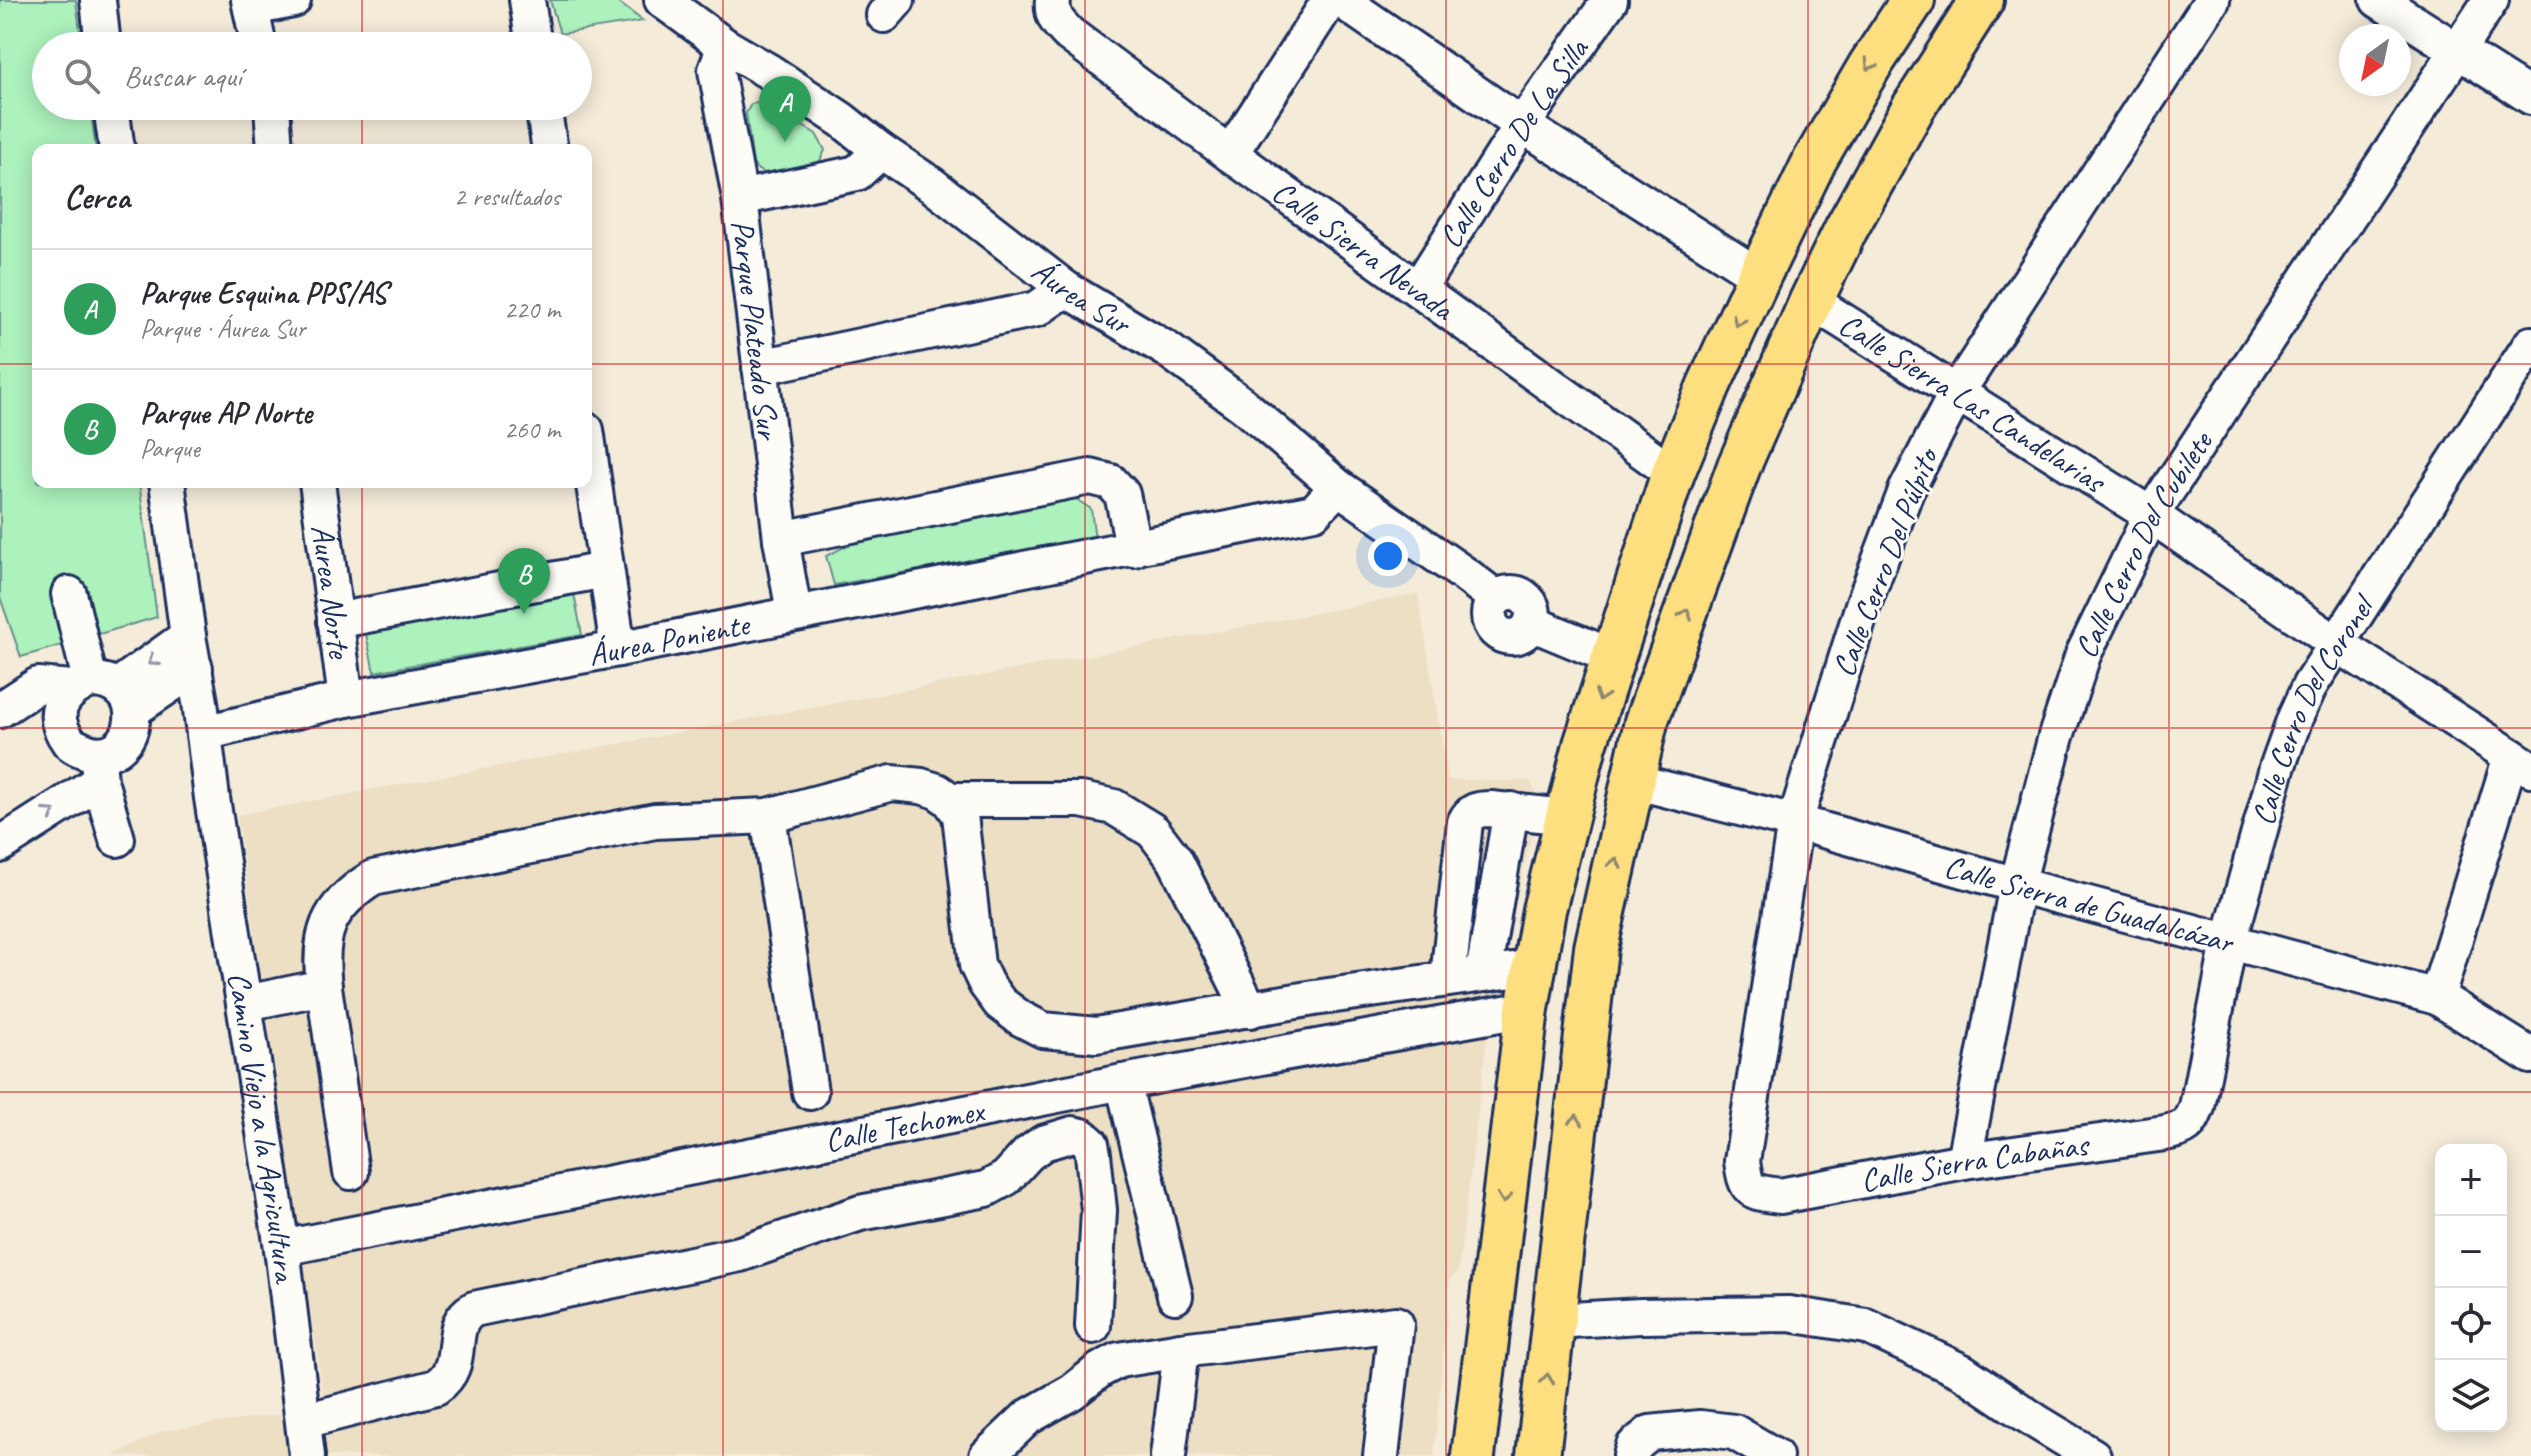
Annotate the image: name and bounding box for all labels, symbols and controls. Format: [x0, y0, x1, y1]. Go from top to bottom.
north arrow [2339, 24, 2411, 96]
street label: Calle Cerro De La Silla [1429, 29, 1598, 255]
search box [32, 32, 592, 120]
icon: search [60, 54, 104, 98]
text: Buscar aquí [124, 57, 242, 95]
one-way arrow [1865, 57, 1880, 71]
pin: A [759, 76, 811, 142]
street label: Calle Sierra Nevada [1264, 171, 1463, 330]
text: Cerca [64, 175, 130, 218]
text: 2 resultados [454, 180, 560, 213]
street label: Parque Plateado Sur [722, 217, 790, 443]
street label: Áurea Sur [1024, 250, 1140, 344]
text: Parque Esquina PPS/AS [140, 274, 386, 312]
text: A [83, 293, 97, 326]
text: 220 m [504, 293, 560, 326]
street label: Calle Sierra Las Candelarias [1831, 303, 2115, 503]
text: Parque · Áurea Sur [140, 312, 306, 345]
one-way arrow [1732, 313, 1748, 327]
text: Parque AP Norte [140, 394, 312, 432]
text: B [83, 413, 97, 446]
text: 260 m [504, 413, 560, 446]
street label: Calle Cerro Del Cubilete [2064, 422, 2222, 664]
text: Parque [140, 432, 200, 465]
street label: Calle Cerro Del Púlpito [1823, 440, 1948, 682]
street label: Áurea Norte [302, 522, 361, 663]
your location [1368, 536, 1408, 576]
pin: B [498, 548, 550, 614]
street label: Calle Cerro Del Coronel [2242, 585, 2385, 829]
street label: Áurea Poniente [585, 603, 755, 675]
one-way arrow [1676, 608, 1693, 622]
one-way arrow [147, 651, 161, 666]
one-way arrow [1594, 689, 1610, 703]
one-way arrow [41, 807, 56, 822]
street label: Calle Sierra de Guadalcázar [1940, 845, 2240, 963]
one-way arrow [1606, 857, 1623, 871]
street label: Camino Viejo a la Agricultura [219, 969, 307, 1287]
street label: Calle Techomex [821, 1089, 989, 1161]
one-way arrow [1568, 1113, 1585, 1126]
street label: Calle Sierra Cabañas [1857, 1123, 2093, 1201]
map controls [2435, 1144, 2507, 1432]
button: + [2435, 1144, 2507, 1216]
one-way arrow [1496, 1191, 1513, 1205]
button: − [2435, 1216, 2507, 1288]
button: locate [2435, 1288, 2507, 1360]
button: layers [2435, 1360, 2507, 1432]
one-way arrow [1538, 1372, 1555, 1385]

